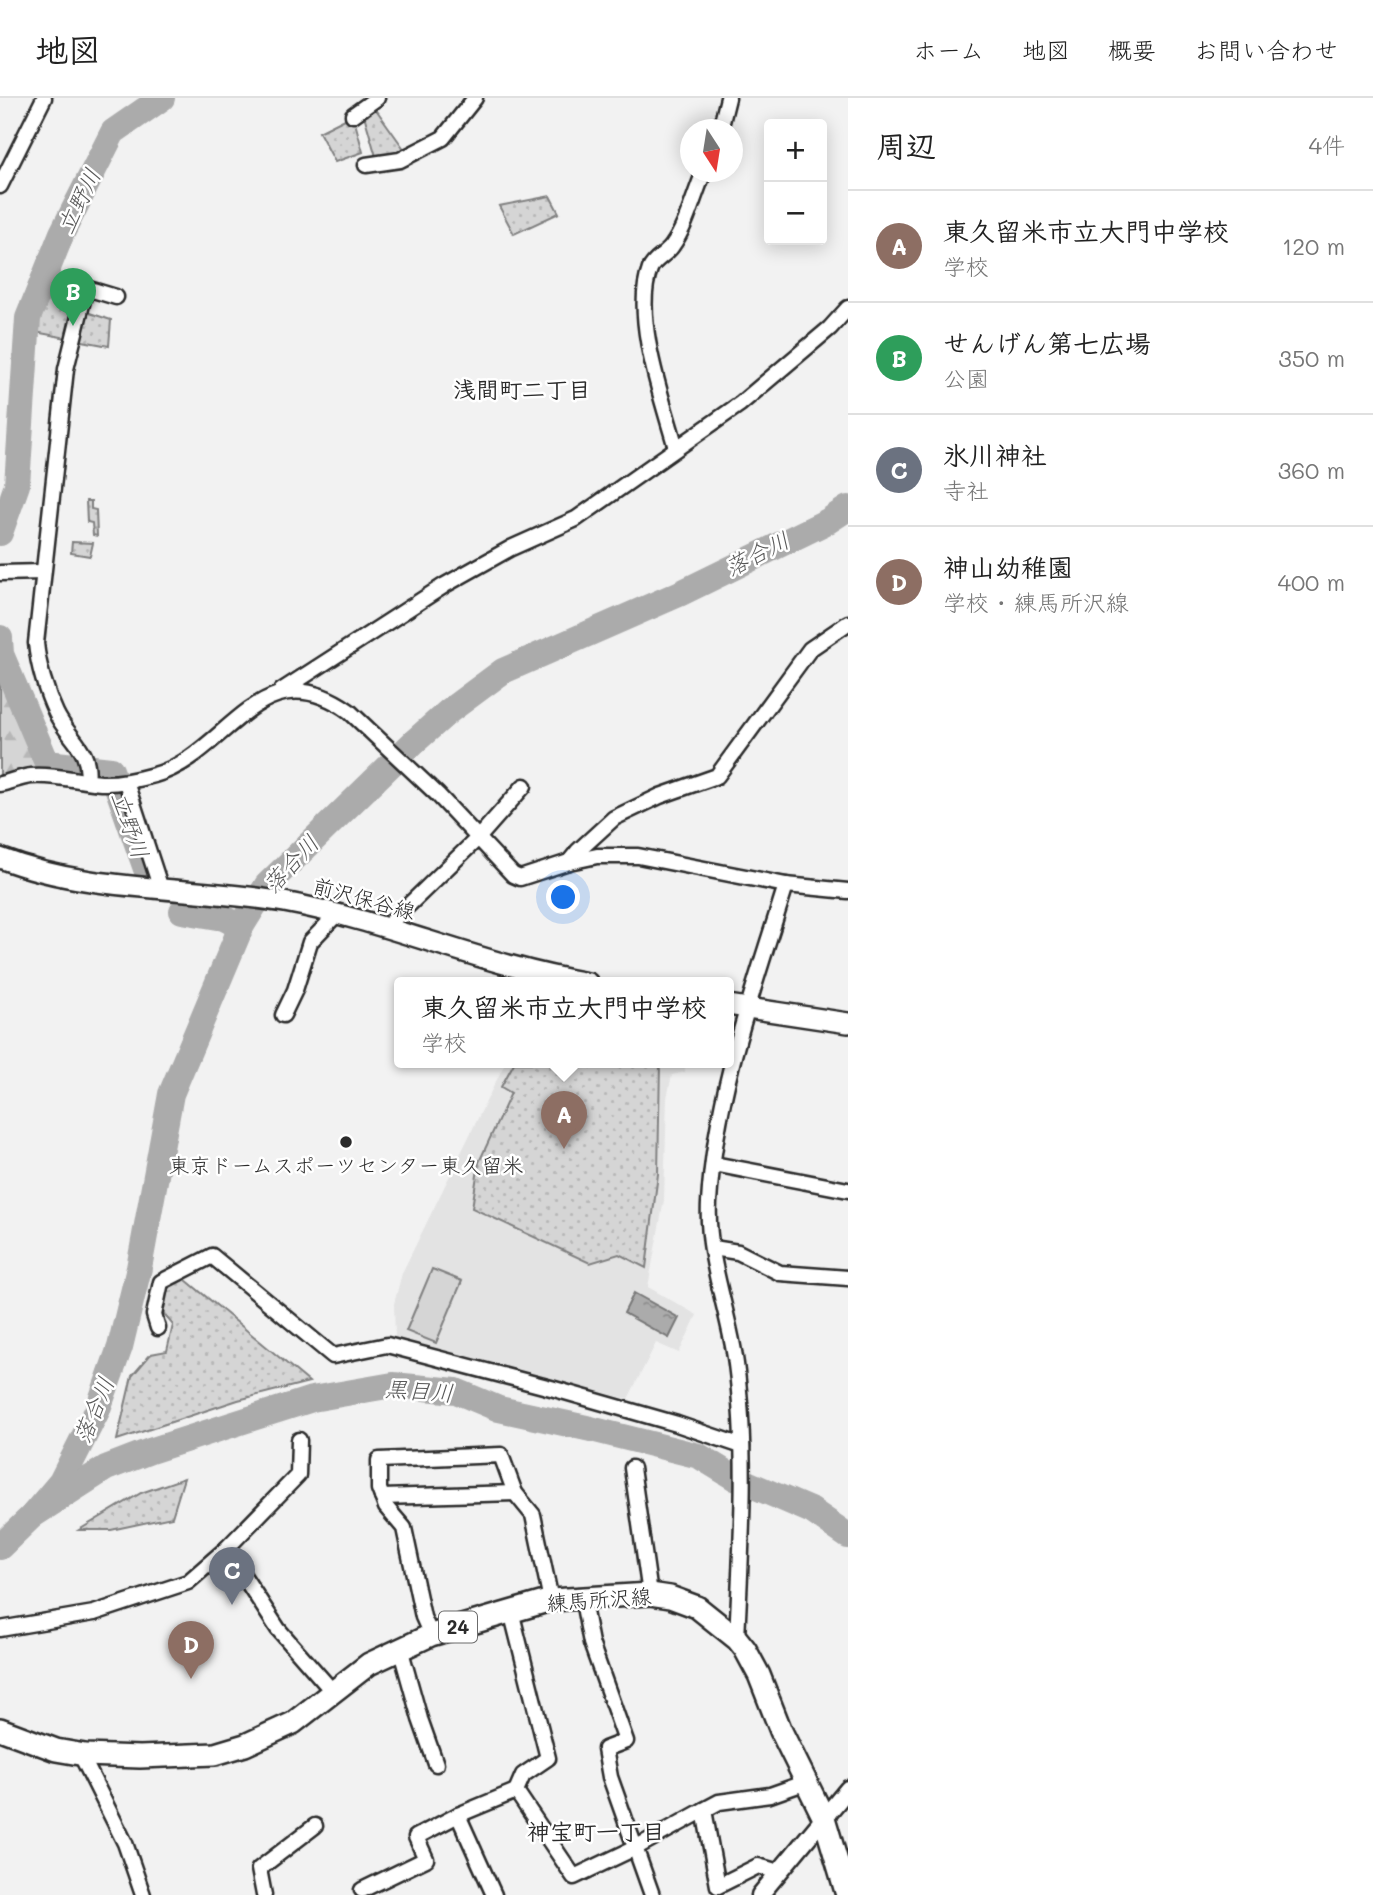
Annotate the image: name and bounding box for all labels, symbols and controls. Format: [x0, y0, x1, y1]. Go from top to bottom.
text: 地図 [35, 27, 101, 70]
text: ホーム [913, 34, 984, 65]
text: 地図 [1022, 34, 1070, 65]
text: 概要 [1108, 34, 1156, 65]
text: お問い合わせ [1194, 34, 1338, 65]
north arrow [680, 119, 743, 182]
map controls [764, 119, 827, 245]
button: + [764, 119, 827, 182]
text: 周辺 [876, 125, 936, 165]
text: 4件 [1308, 130, 1345, 160]
water label: 立野川 [49, 163, 107, 238]
button: − [764, 182, 827, 245]
text: 東久留米市立大門中学校 [943, 214, 1229, 248]
text: A [891, 231, 907, 261]
text: 120 m [1282, 231, 1345, 261]
text: 学校 [943, 251, 989, 281]
pin: B [50, 268, 96, 326]
text: せんげん第七広場 [943, 326, 1151, 360]
text: B [891, 343, 907, 373]
text: 350 m [1278, 343, 1345, 373]
text: 公園 [943, 363, 989, 393]
district label: 浅間町二丁目 [453, 374, 591, 404]
text: 氷川神社 [943, 438, 1047, 472]
text: C [890, 455, 908, 485]
text: 360 m [1278, 455, 1345, 485]
text: 寺社 [943, 475, 989, 505]
water label: 落合川 [719, 524, 794, 582]
text: 神山幼稚園 [943, 550, 1073, 584]
text: D [891, 567, 907, 597]
text: 400 m [1277, 567, 1345, 597]
text: 学校 · 練馬所沢線 [943, 587, 1129, 617]
water label: 立野川 [106, 787, 156, 862]
water label: 落合川 [256, 828, 325, 899]
street label: 前沢保谷線 [310, 871, 419, 924]
your location [546, 880, 580, 914]
popup [394, 977, 734, 1068]
text: 東久留米市立大門中学校 [421, 990, 707, 1024]
text: 学校 [421, 1027, 467, 1057]
pin: A [541, 1091, 587, 1149]
marker: 東京ドームスポーツセンター東久留米 [338, 1134, 354, 1150]
place label: 東京ドームスポーツセンター東久留米 [169, 1151, 523, 1178]
water label: 落合川 [66, 1372, 120, 1447]
water label: 黒目川 [384, 1373, 455, 1407]
pin: C [209, 1547, 255, 1605]
street label: 練馬所沢線 [546, 1581, 652, 1616]
road number: 24 [439, 1611, 477, 1642]
pin: D [168, 1621, 214, 1679]
district label: 神宝町一丁目 [527, 1816, 665, 1846]

